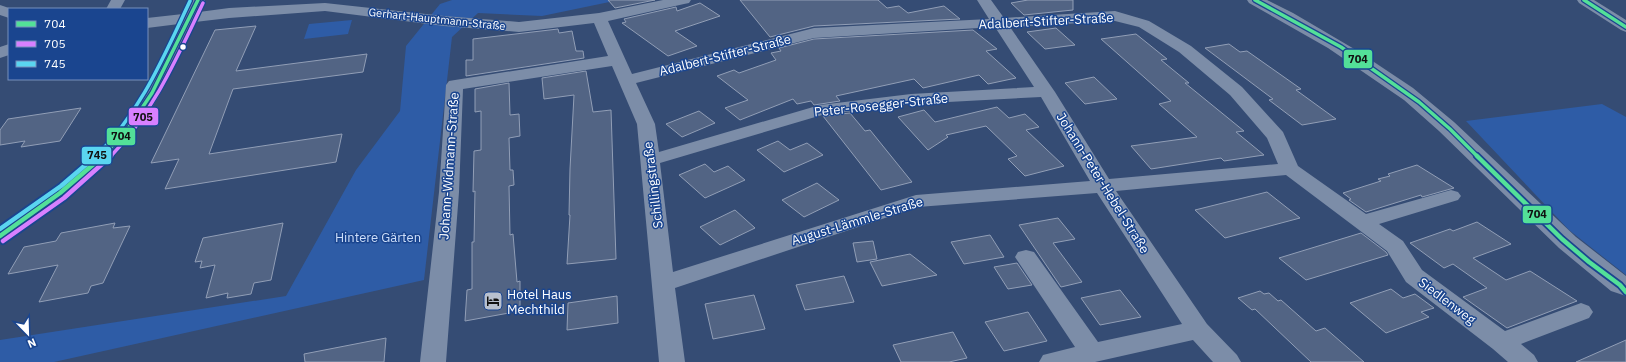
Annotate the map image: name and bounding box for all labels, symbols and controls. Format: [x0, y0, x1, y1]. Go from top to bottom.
street label: Gerhart-Hauptmann-Straße [368, 5, 506, 33]
legend [8, 8, 148, 80]
street label: Adalbert-Stifter-Straße [978, 9, 1114, 33]
text: 704 [44, 16, 66, 31]
street label: Adalbert-Stifter-Straße [657, 30, 793, 80]
text: 705 [44, 36, 66, 51]
unlabelled marker [178, 42, 188, 52]
line badge: 704 [1343, 49, 1373, 69]
text: 704 [1348, 52, 1368, 66]
text: 745 [44, 56, 66, 71]
street label: Peter-Rosegger-Straße [813, 90, 949, 120]
street label: Johann-Widmann-Straße [435, 92, 463, 240]
line badge: 705 [128, 107, 159, 126]
street label: Johann-Peter-Hebel-Straße [1053, 109, 1153, 257]
text: 705 [133, 110, 153, 124]
line badge: 704 [106, 127, 136, 146]
text: 704 [111, 129, 131, 143]
street label: Schillingstraße [639, 141, 667, 229]
line badge: 745 [81, 146, 112, 165]
text: 745 [87, 148, 107, 162]
street label: August-Lämmle-Straße [789, 193, 925, 249]
line badge: 704 [1522, 205, 1552, 224]
text: 704 [1527, 207, 1547, 221]
park label: Hintere Gärten [335, 229, 421, 246]
street label: Siedlenweg [1415, 274, 1479, 328]
place label: Hotel Haus Mechthild [507, 286, 572, 318]
hotel icon: Hotel Haus Mechthild [482, 290, 504, 312]
north arrow [8, 314, 48, 354]
text: N [25, 335, 38, 351]

